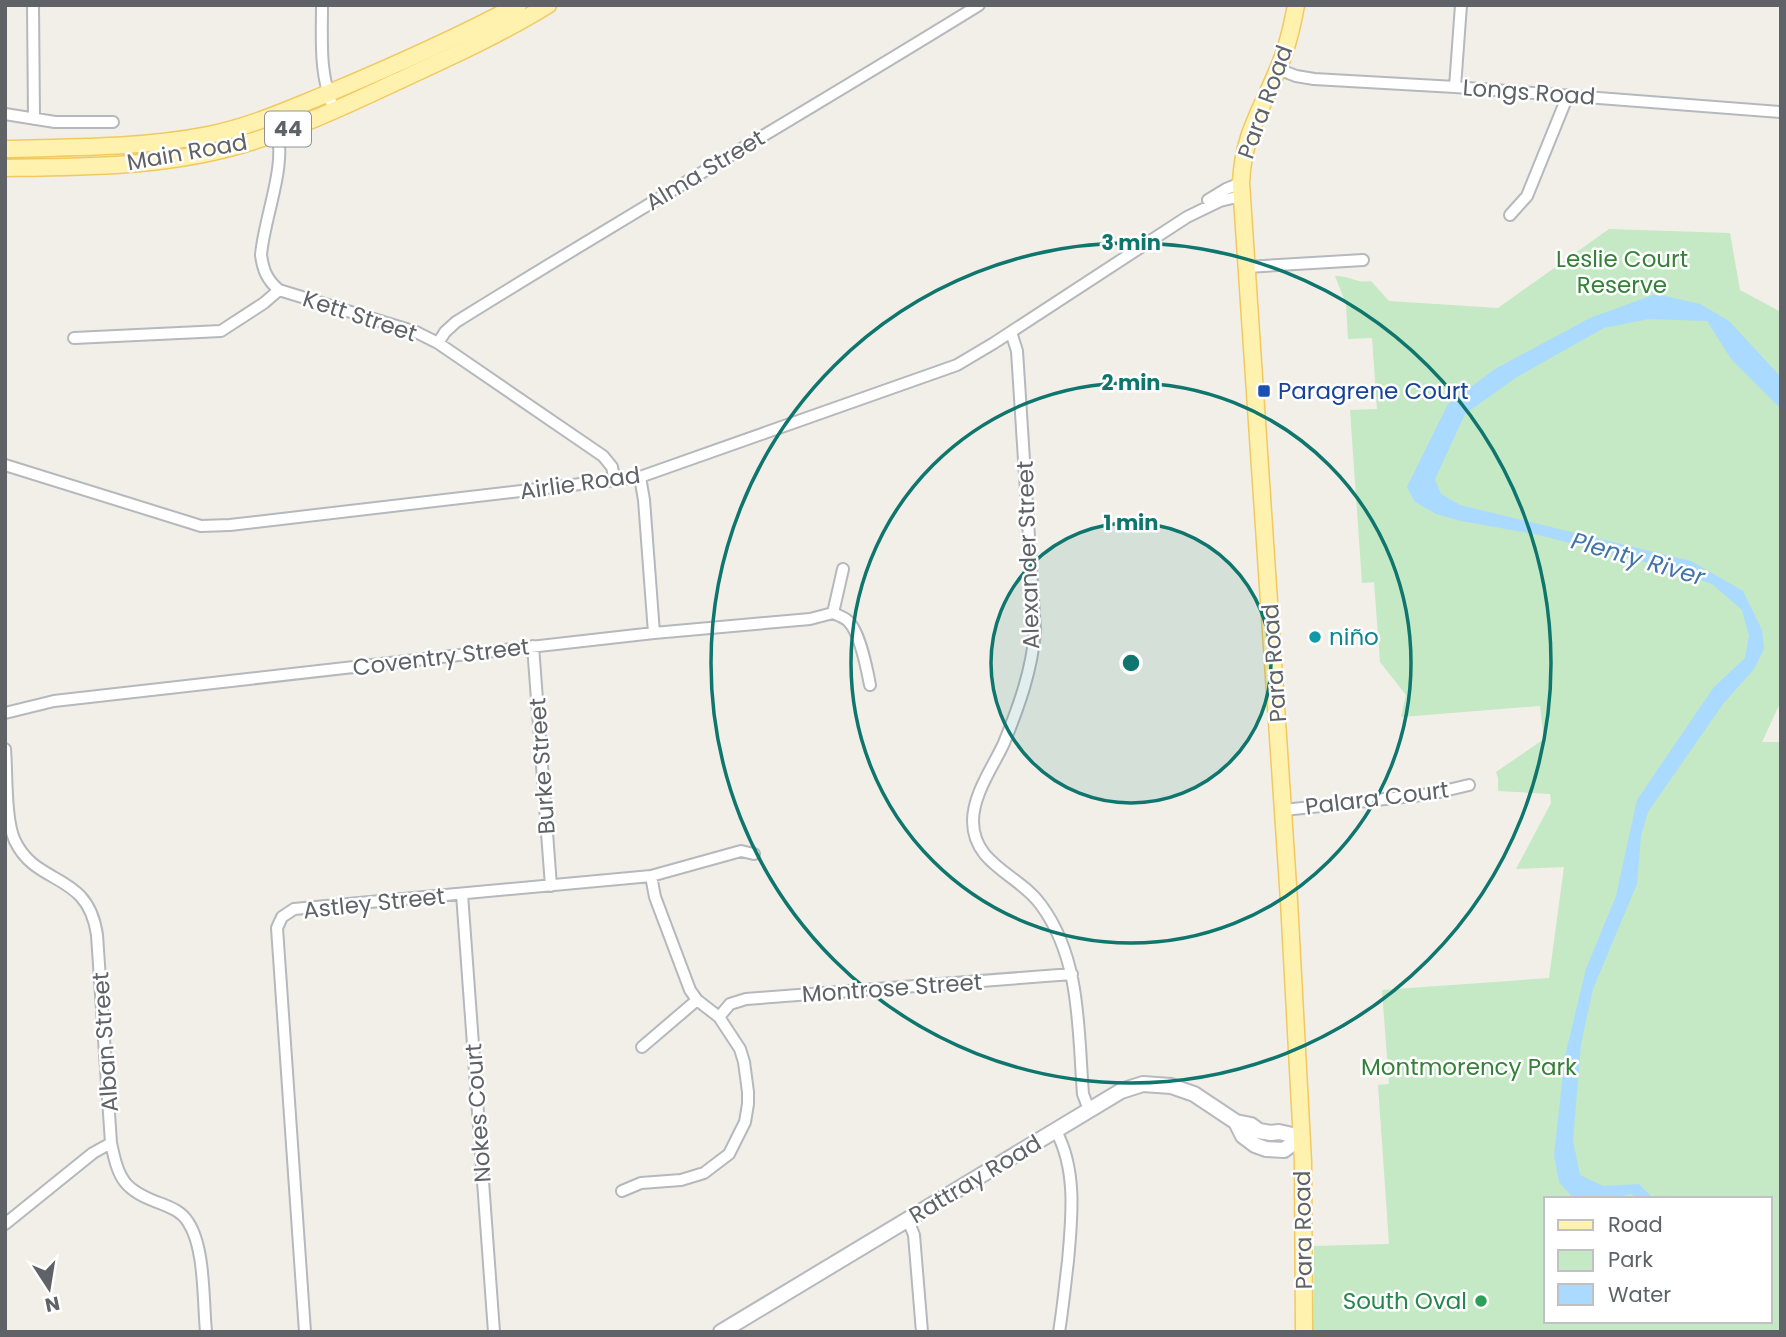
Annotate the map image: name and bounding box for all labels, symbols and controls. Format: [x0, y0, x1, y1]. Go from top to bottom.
street label: Para Road [1230, 41, 1300, 163]
street label: Longs Road [1462, 71, 1596, 113]
road number: 44 [265, 111, 311, 146]
street label: Alma Street [639, 122, 771, 218]
street label: Main Road [124, 126, 250, 178]
text: 3 min [1101, 228, 1161, 257]
park label: Leslie Court Reserve [1556, 243, 1688, 301]
street label: Kett Street [299, 283, 421, 349]
text: 2 min [1101, 368, 1161, 397]
place label: Paragrene Court [1278, 375, 1469, 407]
marker: Paragrene Court [1256, 383, 1272, 399]
street label: Airlie Road [518, 459, 642, 507]
street label: Alexander Street [1009, 460, 1047, 650]
text: 1 min [1104, 508, 1158, 537]
water label: Plenty River [1568, 524, 1710, 594]
street label: Para Road [1254, 603, 1294, 723]
place label: niño [1329, 621, 1379, 653]
marker: niño [1307, 629, 1323, 645]
street label: Coventry Street [351, 630, 531, 684]
centre of rings [1119, 651, 1143, 675]
street label: Burke Street [521, 697, 563, 835]
street label: Palara Court [1303, 773, 1451, 823]
street label: Astley Street [302, 880, 446, 926]
street label: Montrose Street [801, 966, 983, 1010]
street label: Alban Street [84, 971, 126, 1113]
street label: Nokes Court [457, 1042, 499, 1184]
park label: Montmorency Park [1361, 1051, 1577, 1083]
street label: Rattray Road [903, 1127, 1047, 1231]
street label: Para Road [1286, 1170, 1320, 1290]
legend [1544, 1197, 1772, 1323]
text: Road [1608, 1210, 1663, 1239]
text: Park [1608, 1245, 1653, 1274]
north arrow [14, 1253, 84, 1323]
text: Water [1608, 1280, 1671, 1309]
place label: South Oval [1343, 1285, 1467, 1317]
text: N [43, 1289, 62, 1319]
marker: South Oval [1473, 1293, 1489, 1309]

